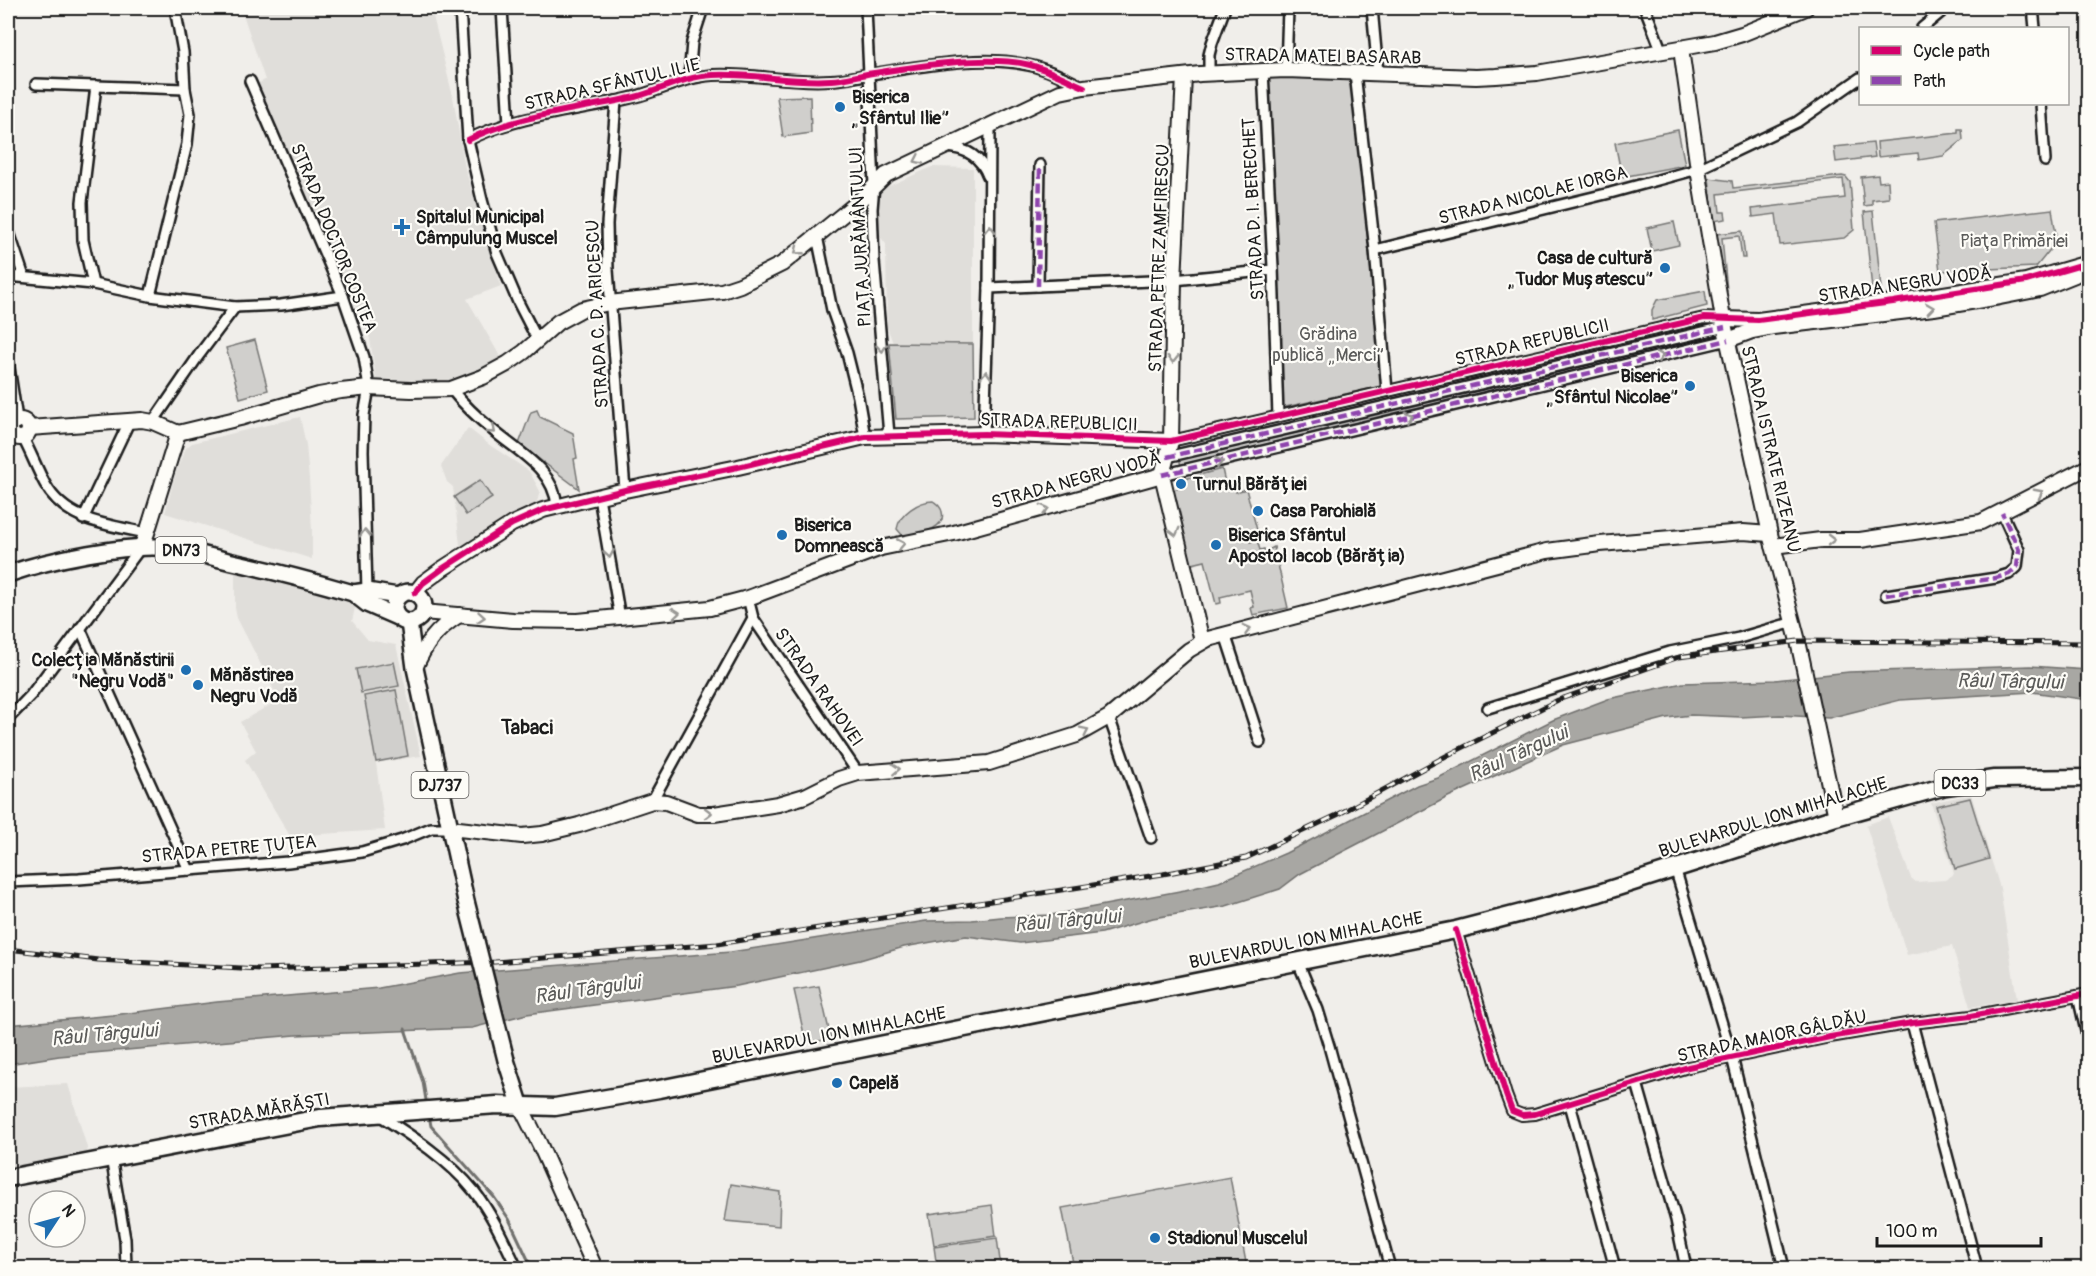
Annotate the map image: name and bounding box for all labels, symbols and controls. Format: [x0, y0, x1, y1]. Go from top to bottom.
legend [1859, 27, 2069, 105]
text: Cycle path [1913, 40, 1990, 63]
street label: STRADA MATEI BASARAB [1224, 43, 1422, 70]
street label: STRADA SFÂNTUL ILIE [522, 53, 702, 116]
text: Path [1913, 70, 1946, 93]
place label: Biserica „Sfântul Ilie” [852, 86, 949, 130]
marker: Biserica „Sfântul Ilie” [833, 100, 847, 114]
street label: STRADA D. I. BERECHET [1237, 117, 1270, 301]
street label: STRADA DOCTOR COSTEA [285, 140, 382, 337]
street label: STRADA PETRE ZAMFIRESCU [1144, 143, 1175, 373]
street label: PIAȚA JURĂMÂNTULUI [844, 146, 877, 328]
one-way arrow [913, 153, 924, 165]
street label: STRADA NICOLAE IORGA [1436, 161, 1630, 230]
place label: Spitalul Municipal Câmpulung Muscel [416, 206, 558, 250]
marker: Spitalul Municipal Câmpulung Muscel [393, 218, 411, 236]
street label: STRADA C. D. ARICESCU [581, 219, 614, 409]
one-way arrow [984, 225, 996, 234]
park label: Piaţa Primăriei [1960, 230, 2068, 253]
one-way arrow [794, 244, 805, 255]
place label: Casa de cultură „Tudor Mușatescu” [1508, 247, 1653, 291]
marker: Casa de cultură „Tudor Mușatescu” [1658, 261, 1672, 275]
street label: STRADA NEGRU VODĂ [1817, 261, 1993, 308]
one-way arrow [1926, 302, 1935, 315]
street label: STRADA REPUBLICII [1453, 314, 1612, 371]
park label: Grădina publică „Merci” [1272, 323, 1384, 367]
street label: STRADA ISTRATE RIZEANU [1735, 343, 1806, 555]
one-way arrow [875, 344, 888, 353]
one-way arrow [1655, 350, 1665, 363]
one-way arrow [1166, 355, 1179, 364]
place label: Biserica „Sfântul Nicolae” [1547, 365, 1679, 409]
one-way arrow [980, 371, 993, 380]
marker: Biserica „Sfântul Nicolae” [1683, 379, 1697, 393]
street label: STRADA REPUBLICII [980, 408, 1138, 437]
one-way arrow [1404, 411, 1414, 424]
one-way arrow [485, 423, 496, 434]
street label: STRADA NEGRU VODĂ [989, 447, 1164, 514]
one-way arrow [1214, 456, 1224, 469]
place label: Turnul Bărăției [1192, 473, 1307, 496]
marker: Turnul Bărăției [1174, 477, 1188, 491]
one-way arrow [2033, 489, 2043, 500]
place label: Casa Parohială [1270, 500, 1377, 523]
one-way arrow [1040, 503, 1050, 516]
marker: Casa Parohială [1251, 504, 1265, 518]
place label: Biserica Domnească [794, 514, 884, 558]
place label: Biserica Sfântul Apostol Iacob (Bărăția) [1228, 524, 1406, 568]
one-way arrow [1168, 527, 1181, 537]
one-way arrow [359, 528, 371, 537]
marker: Biserica Domnească [775, 528, 789, 542]
one-way arrow [1827, 534, 1836, 546]
road number: DN73 [156, 537, 207, 563]
one-way arrow [896, 538, 906, 551]
marker: Biserica Sfântul Apostol Iacob (Bărăția) [1209, 538, 1223, 552]
one-way arrow [602, 550, 614, 559]
one-way arrow [671, 607, 680, 620]
one-way arrow [477, 610, 486, 623]
one-way arrow [1242, 623, 1252, 636]
street label: STRADA RAHOVEI [769, 624, 868, 751]
place label: Colecția Mănăstirii "Negru Vodă" [32, 649, 174, 693]
marker: Colecția Mănăstirii "Negru Vodă" [179, 663, 193, 677]
place label: Mănăstirea Negru Vodă [210, 664, 298, 708]
water label: Râul Târgului [1957, 668, 2067, 695]
marker: Mănăstirea Negru Vodă [191, 678, 205, 692]
district label: Tabaci [500, 715, 553, 740]
water label: Râul Târgului [1465, 718, 1575, 787]
one-way arrow [1079, 727, 1089, 738]
one-way arrow [891, 763, 900, 776]
road number: DC33 [1934, 770, 1986, 796]
road number: DJ737 [412, 772, 468, 798]
street label: BULEVARDUL ION MIHALACHE [1656, 772, 1890, 863]
one-way arrow [703, 807, 712, 819]
street label: STRADA PETRE ȚUȚEA [141, 830, 318, 869]
water label: Râul Târgului [1013, 903, 1124, 938]
street label: BULEVARDUL ION MIHALACHE [1187, 907, 1425, 974]
water label: Râul Târgului [533, 969, 645, 1009]
street label: BULEVARDUL ION MIHALACHE [710, 1002, 948, 1069]
street label: STRADA MAIOR GÂLDĂU [1675, 1005, 1869, 1068]
water label: Râul Târgului [50, 1017, 161, 1052]
place label: Capelă [849, 1072, 899, 1095]
marker: Capelă [830, 1076, 844, 1090]
street label: STRADA MĂRĂȘTI [187, 1088, 331, 1135]
north arrow [27, 1189, 87, 1249]
text: N [57, 1201, 80, 1221]
scale bar [1877, 1210, 2040, 1248]
text: 100 m [1886, 1220, 1938, 1243]
place label: Stadionul Muscelul [1167, 1227, 1308, 1250]
marker: Stadionul Muscelul [1148, 1231, 1162, 1245]

